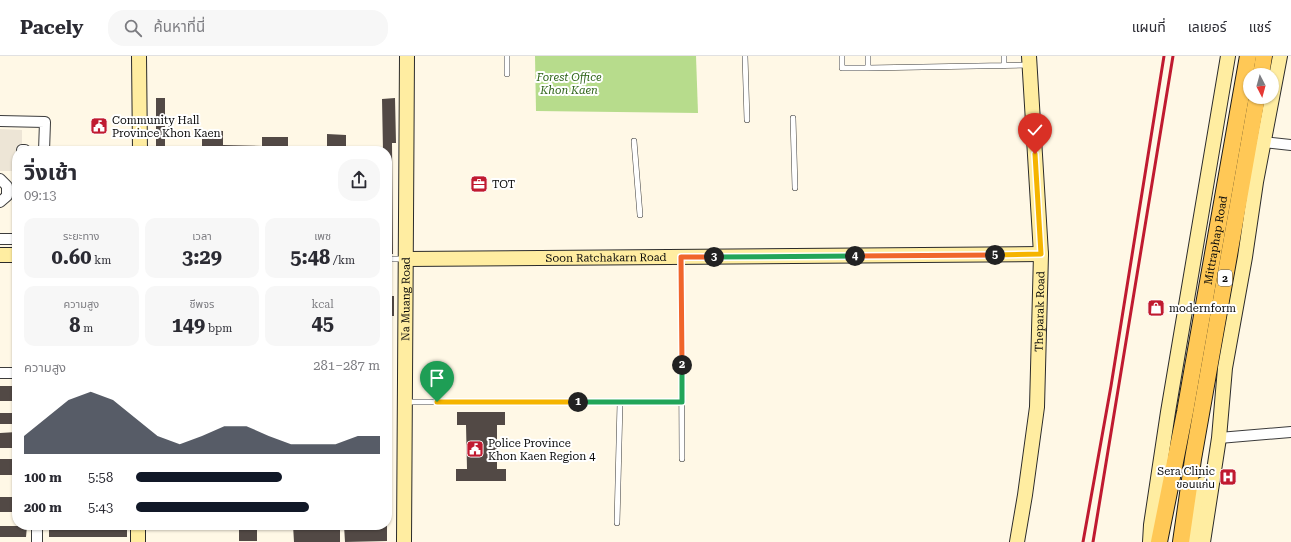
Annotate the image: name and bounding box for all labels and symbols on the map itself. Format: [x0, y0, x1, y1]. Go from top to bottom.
north arrow [1243, 68, 1279, 104]
park label: Forest Office Khon Kaen [535, 71, 602, 97]
pin [1018, 113, 1052, 154]
place label: Community Hall Province Khon Kaen [112, 114, 221, 140]
public building icon: Community Hall Province Khon Kaen [89, 116, 109, 136]
office icon: TOT [469, 174, 489, 194]
place label: TOT [492, 178, 515, 191]
street label: Mittraphap Road [1202, 195, 1230, 286]
pin: 5 [985, 245, 1005, 265]
pin: 4 [845, 246, 865, 266]
pin: 3 [704, 247, 724, 267]
street label: Soon Ratchakarn Road [545, 251, 667, 265]
street label: Na Muang Road [399, 257, 413, 341]
road number: 2 [1218, 270, 1232, 286]
street label: Theparak Road [1032, 271, 1048, 352]
shop icon: modernform [1146, 298, 1166, 318]
place label: modernform [1169, 302, 1236, 315]
pin: 2 [672, 355, 692, 375]
pin [420, 361, 454, 402]
pin: 1 [568, 392, 588, 412]
place label: Police Province Khon Kaen Region 4 [488, 437, 596, 463]
public building icon: Police Province Khon Kaen Region 4 [465, 439, 485, 459]
place label: Sera Clinic ขอนแก่น [1157, 465, 1215, 491]
hospital icon: Sera Clinic ขอนแก่น [1218, 467, 1238, 487]

